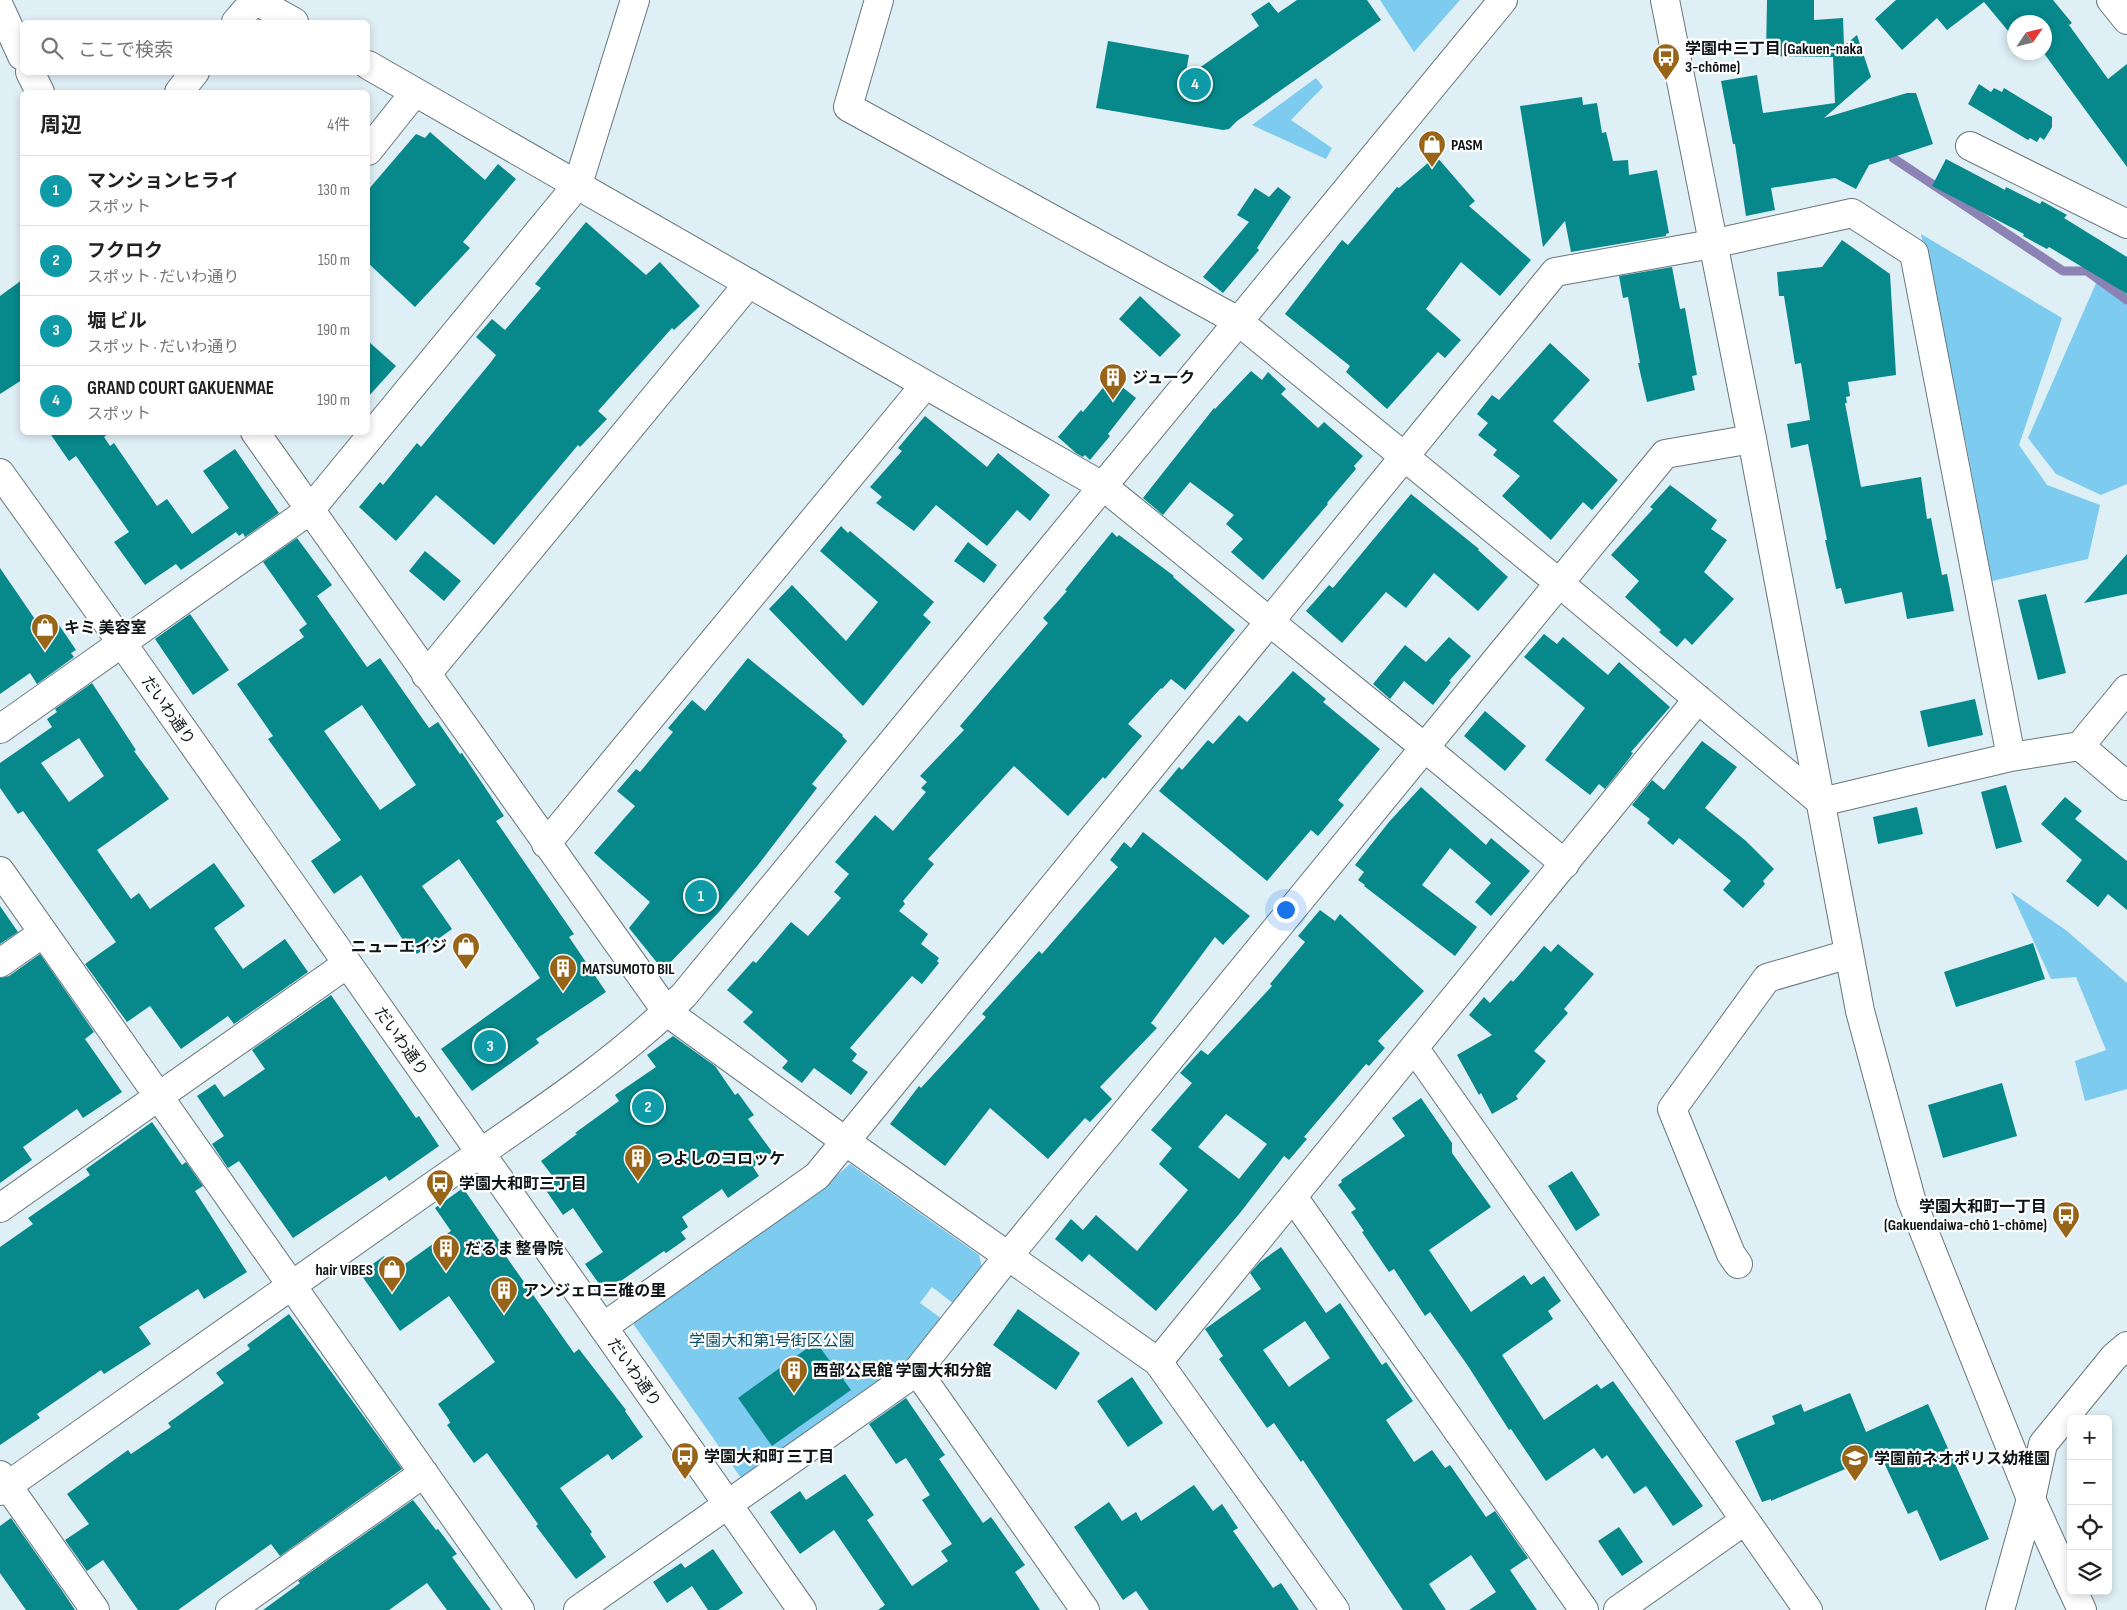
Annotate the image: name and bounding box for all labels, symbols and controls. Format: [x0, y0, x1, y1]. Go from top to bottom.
north arrow [2007, 15, 2052, 60]
search box [20, 20, 370, 75]
icon: search [38, 34, 66, 62]
text: ここで検索 [78, 39, 173, 62]
place label: 学園中三丁目 (Gakuen-naka 3-chōme) [1685, 40, 1863, 77]
bus stop icon: 学園中三丁目 (Gakuen-naka 3-chōme) [1651, 42, 1681, 81]
pin: 4 [1179, 65, 1211, 103]
text: 周辺 [40, 113, 82, 138]
text: 4件 [327, 116, 350, 135]
shop icon: PASM [1417, 129, 1447, 168]
place label: PASM [1451, 136, 1483, 155]
text: マンションヒライ [87, 170, 239, 193]
text: 1 [53, 181, 59, 200]
text: 130 m [318, 181, 350, 200]
text: スポット [87, 198, 151, 217]
text: フクロク [87, 240, 163, 263]
text: 2 [52, 251, 60, 270]
text: 150 m [318, 251, 350, 270]
text: スポット · だいわ通り [87, 268, 239, 287]
text: 堀 ビル [87, 310, 147, 333]
text: 3 [52, 321, 60, 340]
text: 190 m [317, 321, 350, 340]
text: スポット · だいわ通り [87, 338, 239, 357]
building icon: ジューク [1098, 362, 1128, 401]
place label: ジューク [1132, 369, 1195, 388]
text: GRAND COURT GAKUENMAE [87, 377, 274, 400]
text: 4 [52, 391, 60, 410]
text: 190 m [317, 391, 350, 410]
text: スポット [87, 405, 151, 424]
shop icon: キミ 美容室 [30, 612, 60, 651]
place label: キミ 美容室 [64, 619, 147, 638]
street label: だいわ通り [137, 673, 199, 749]
pin: 1 [685, 877, 717, 915]
your location [1273, 897, 1299, 923]
shop icon: ニューエイジ [451, 931, 481, 970]
place label: ニューエイジ [351, 938, 447, 957]
building icon: MATSUMOTO BIL [548, 953, 578, 992]
place label: MATSUMOTO BIL [582, 960, 675, 979]
street label: だいわ通り [370, 1004, 432, 1080]
pin: 3 [474, 1027, 506, 1065]
pin: 2 [632, 1088, 664, 1126]
building icon: つよしのコロッケ [623, 1143, 653, 1182]
place label: つよしのコロッケ [657, 1150, 785, 1169]
bus stop icon: 学園大和町三丁目 [425, 1168, 455, 1207]
place label: 学園大和町三丁目 [459, 1175, 587, 1194]
place label: 学園大和町一丁目 (Gakuendaiwa-chō 1-chōme) [1884, 1198, 2047, 1235]
bus stop icon: 学園大和町一丁目 (Gakuendaiwa-chō 1-chōme) [2051, 1200, 2081, 1239]
building icon: だるま 整骨院 [431, 1233, 461, 1272]
place label: だるま 整骨院 [465, 1240, 564, 1259]
shop icon: hair VIBES [377, 1254, 407, 1293]
place label: hair VIBES [315, 1261, 373, 1280]
building icon: アンジェロ三碓の里 [489, 1275, 519, 1314]
place label: アンジェロ三碓の里 [523, 1282, 666, 1301]
park label: 学園大和第1号街区公園 [689, 1332, 855, 1351]
street label: だいわ通り [603, 1335, 665, 1411]
building icon: 西部公民館 学園大和分館 [779, 1355, 809, 1394]
place label: 西部公民館 学園大和分館 [813, 1362, 992, 1381]
map controls [2067, 1415, 2112, 1595]
button: + [2067, 1415, 2112, 1460]
bus stop icon: 学園大和町 三丁目 [670, 1441, 700, 1480]
school or university icon: 学園前ネオポリス幼稚園 [1840, 1443, 1870, 1482]
place label: 学園大和町 三丁目 [704, 1448, 835, 1467]
place label: 学園前ネオポリス幼稚園 [1874, 1450, 2050, 1469]
button: − [2067, 1460, 2112, 1505]
button: locate [2067, 1505, 2112, 1550]
button: layers [2067, 1550, 2112, 1595]

